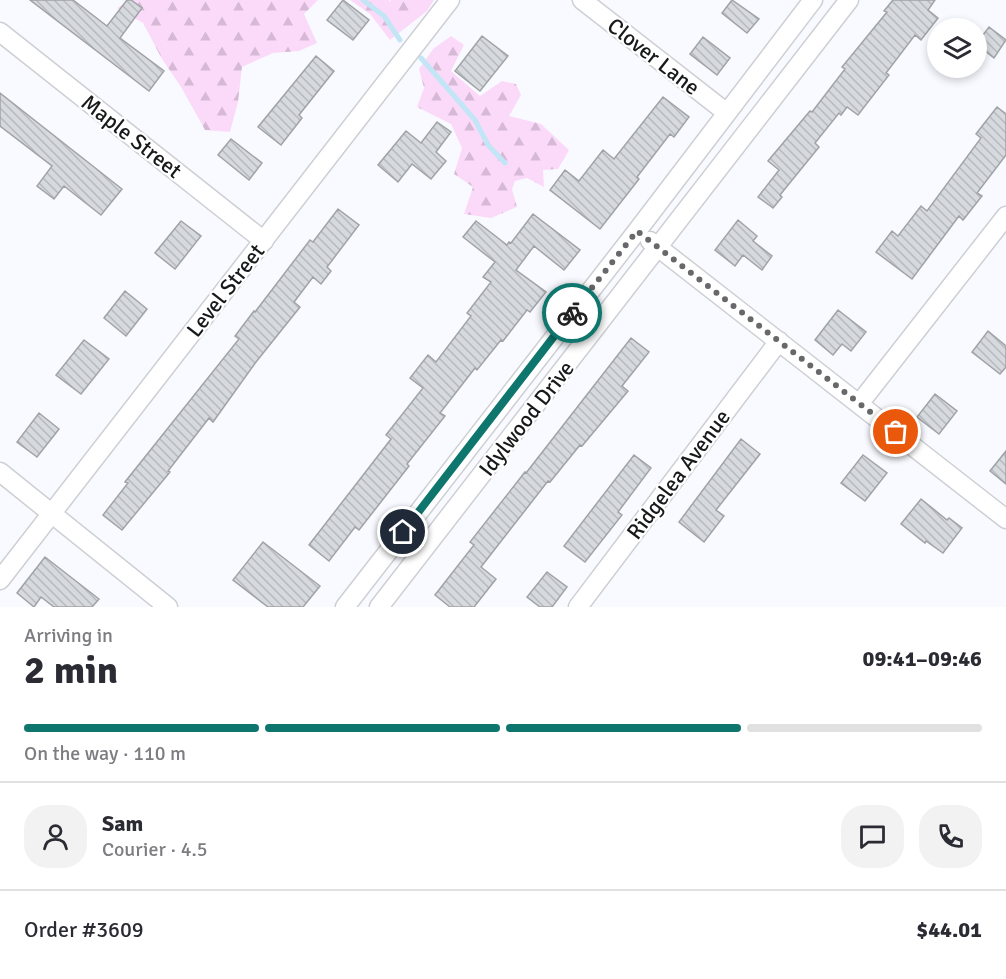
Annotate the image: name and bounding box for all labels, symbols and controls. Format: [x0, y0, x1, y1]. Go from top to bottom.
street label: Clover Lane [602, 12, 705, 101]
map controls [927, 18, 987, 78]
button: layers [927, 18, 987, 78]
street label: Maple Street [76, 89, 188, 184]
street label: Level Street [181, 238, 270, 342]
courier [542, 283, 602, 343]
icon: bike [556, 297, 589, 330]
street label: Idylwood Drive [473, 355, 580, 481]
street label: Ridgelea Avenue [621, 404, 736, 545]
pin [870, 406, 921, 457]
icon: bag [879, 415, 912, 448]
pin [377, 506, 428, 557]
icon: home [386, 515, 419, 548]
text: Arriving in [24, 623, 113, 648]
text: 09:41–09:46 [863, 645, 982, 672]
text: 2 min [24, 646, 118, 694]
text: On the way · 110 m [24, 741, 186, 766]
button: person [24, 805, 87, 868]
button: chat [841, 805, 904, 868]
button: phone [919, 805, 982, 868]
text: Sam [102, 810, 143, 837]
text: Courier · 4.5 [102, 837, 208, 862]
text: Order #3609 [24, 916, 144, 943]
text: $44.01 [916, 916, 982, 943]

